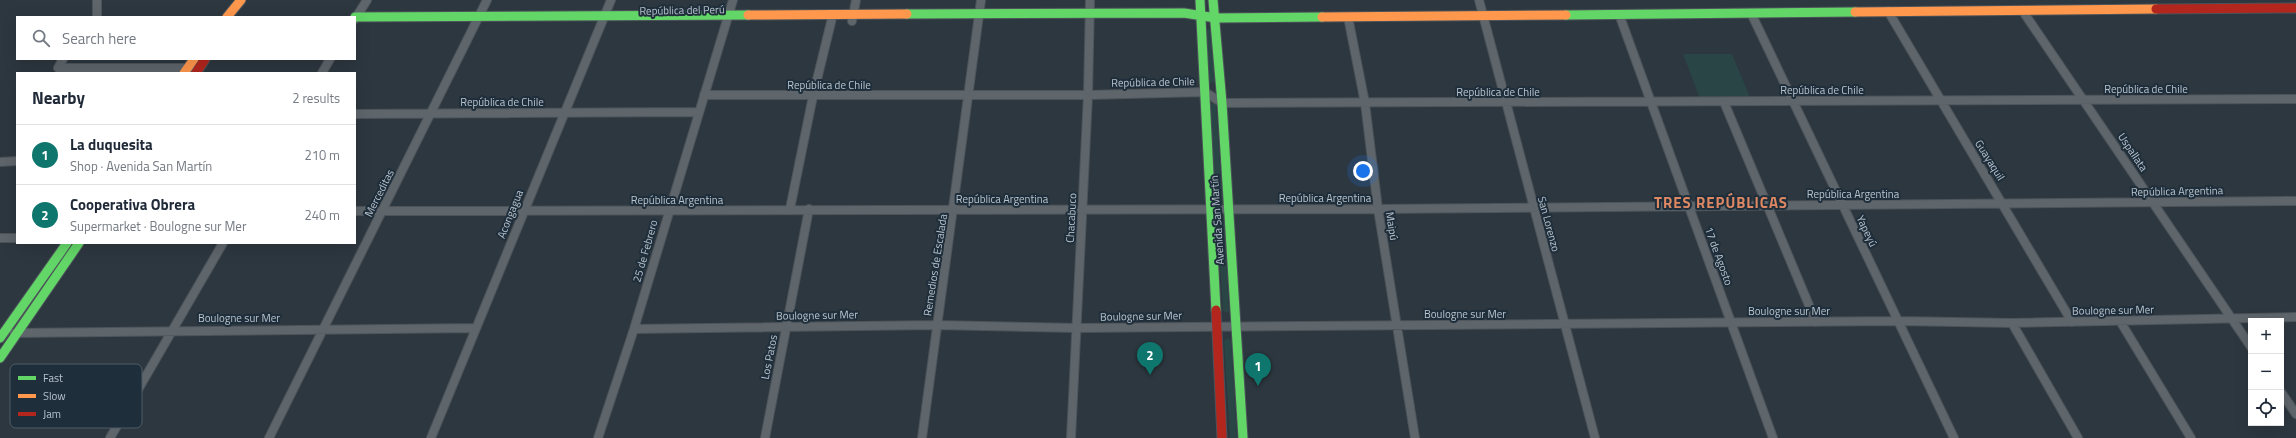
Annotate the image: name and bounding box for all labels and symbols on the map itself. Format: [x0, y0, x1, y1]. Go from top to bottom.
street label: República del Perú [639, 1, 725, 19]
street label: República de Chile [1111, 73, 1195, 91]
street label: República de Chile [787, 77, 871, 93]
street label: República de Chile [2104, 81, 2188, 97]
street label: República de Chile [1780, 82, 1864, 98]
street label: República de Chile [1456, 84, 1540, 100]
street label: República de Chile [460, 94, 544, 110]
street label: Uspallata [2114, 130, 2152, 175]
street label: Guayaquil [1971, 137, 2009, 183]
your location [1353, 161, 1373, 181]
street label: Merceditas [360, 166, 398, 220]
street label: Avenida San Martín [1206, 175, 1228, 265]
street label: República Argentina [2131, 182, 2224, 200]
street label: República Argentina [1807, 186, 1900, 202]
street label: Acongagua [493, 187, 527, 241]
street label: República Argentina [1279, 190, 1372, 206]
street label: República Argentina [956, 191, 1049, 207]
district label: TRES REPÚBLICAS [1654, 191, 1788, 214]
street label: República Argentina [631, 192, 724, 208]
street label: Chacabuco [1062, 192, 1080, 243]
street label: San Lorenzo [1534, 195, 1564, 254]
street label: Maipú [1382, 211, 1402, 242]
street label: Remedios de Escalada [919, 212, 951, 317]
street label: Yapeyú [1853, 213, 1882, 250]
street label: 25 de Febrero [628, 218, 662, 284]
street label: 17 de Agosto [1701, 224, 1737, 288]
street label: Boulogne sur Mer [2072, 301, 2154, 319]
street label: Boulogne sur Mer [1748, 303, 1830, 319]
street label: Boulogne sur Mer [776, 306, 858, 324]
street label: Boulogne sur Mer [1424, 306, 1506, 322]
street label: Boulogne sur Mer [1100, 307, 1182, 325]
street label: Boulogne sur Mer [198, 310, 280, 326]
street label: Los Patos [757, 333, 781, 381]
pin: 2 [1137, 342, 1163, 375]
pin: 1 [1245, 353, 1271, 386]
legend [10, 364, 142, 428]
text: Fast [43, 370, 63, 386]
text: Slow [43, 388, 66, 404]
text: Jam [43, 406, 61, 422]

